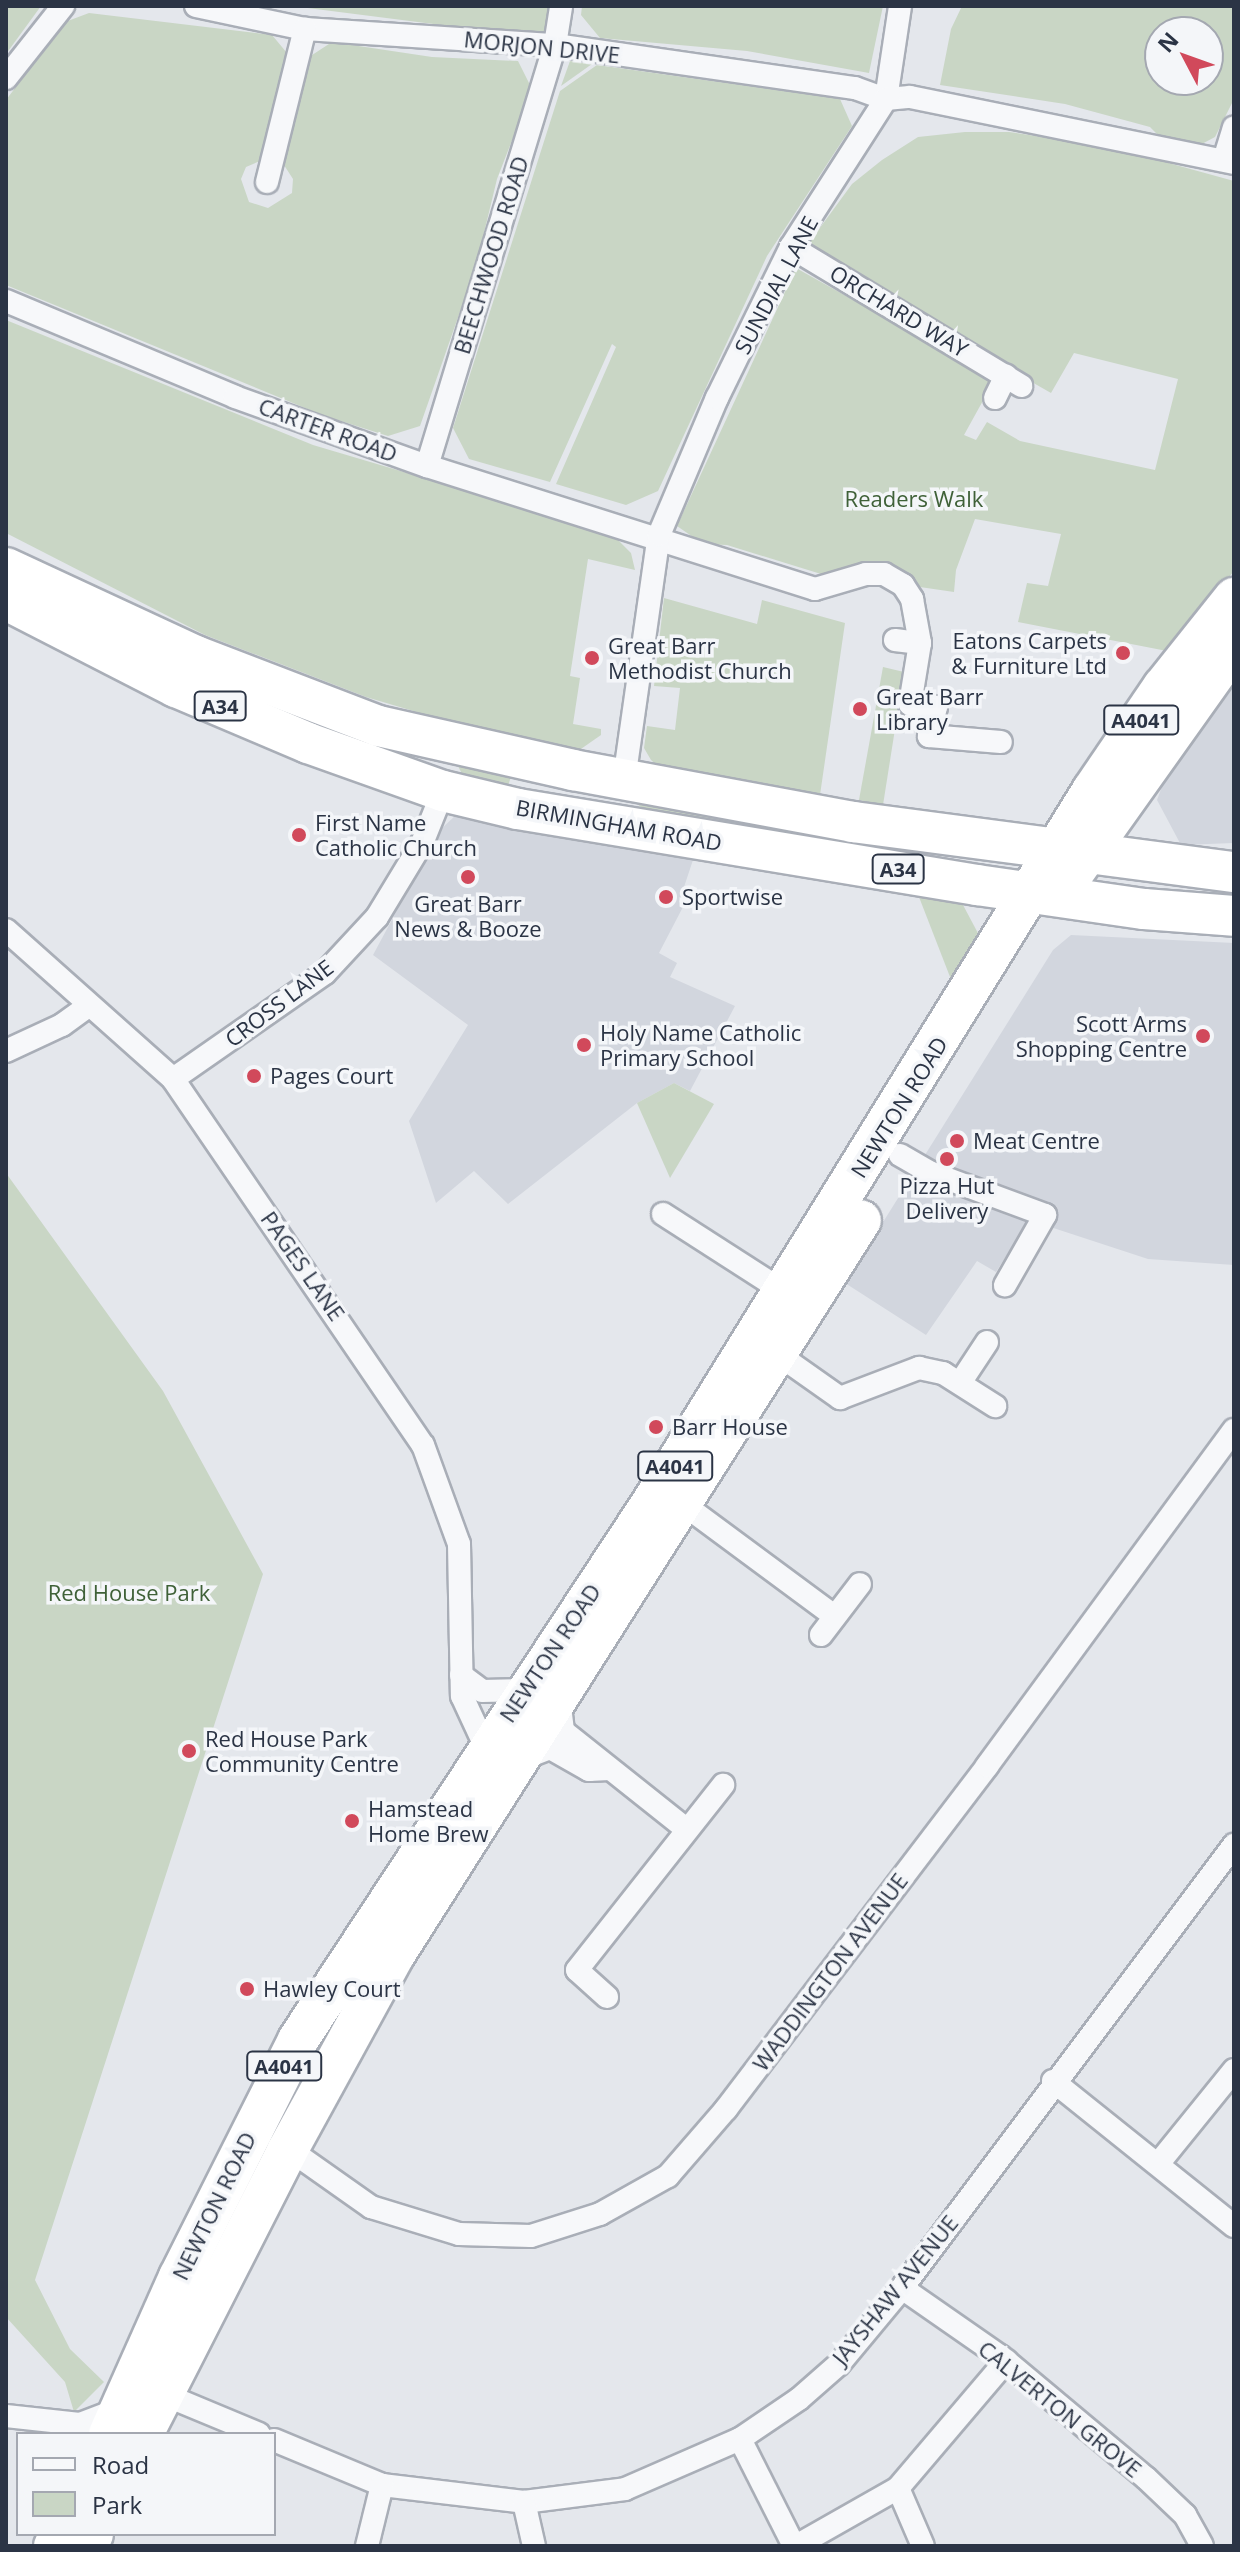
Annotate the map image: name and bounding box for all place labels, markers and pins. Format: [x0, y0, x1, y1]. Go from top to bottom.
place label: Eatons Carpets & Furniture Ltd [951, 627, 1107, 678]
place label: Great Barr Methodist Church [608, 632, 792, 684]
marker: Eatons Carpets & Furniture Ltd [1114, 644, 1132, 662]
marker: Great Barr Methodist Church [583, 649, 601, 667]
place label: Great Barr Library [876, 683, 984, 734]
marker: Great Barr Library [851, 700, 869, 718]
place label: First Name Catholic Church [315, 809, 477, 860]
marker: First Name Catholic Church [290, 826, 308, 844]
marker: Great Barr News & Booze [459, 868, 477, 886]
place label: Sportwise [682, 884, 783, 910]
marker: Sportwise [657, 888, 675, 906]
place label: Great Barr News & Booze [394, 890, 542, 942]
place label: Scott Arms Shopping Centre [1016, 1010, 1187, 1062]
place label: Holy Name Catholic Primary School [600, 1019, 801, 1070]
marker: Scott Arms Shopping Centre [1194, 1027, 1212, 1045]
marker: Holy Name Catholic Primary School [575, 1036, 593, 1054]
place label: Pages Court [270, 1063, 393, 1089]
marker: Pages Court [245, 1067, 263, 1085]
place label: Meat Centre [973, 1128, 1100, 1154]
marker: Meat Centre [948, 1132, 966, 1150]
marker: Pizza Hut Delivery [938, 1150, 956, 1168]
place label: Pizza Hut Delivery [900, 1172, 994, 1224]
place label: Barr House [672, 1414, 788, 1440]
marker: Barr House [647, 1418, 665, 1436]
place label: Red House Park Community Centre [205, 1725, 399, 1776]
marker: Red House Park Community Centre [180, 1742, 198, 1760]
place label: Hamstead Home Brew [368, 1795, 488, 1846]
marker: Hamstead Home Brew [343, 1812, 361, 1830]
place label: Hawley Court [263, 1976, 401, 2002]
marker: Hawley Court [238, 1980, 256, 1998]

